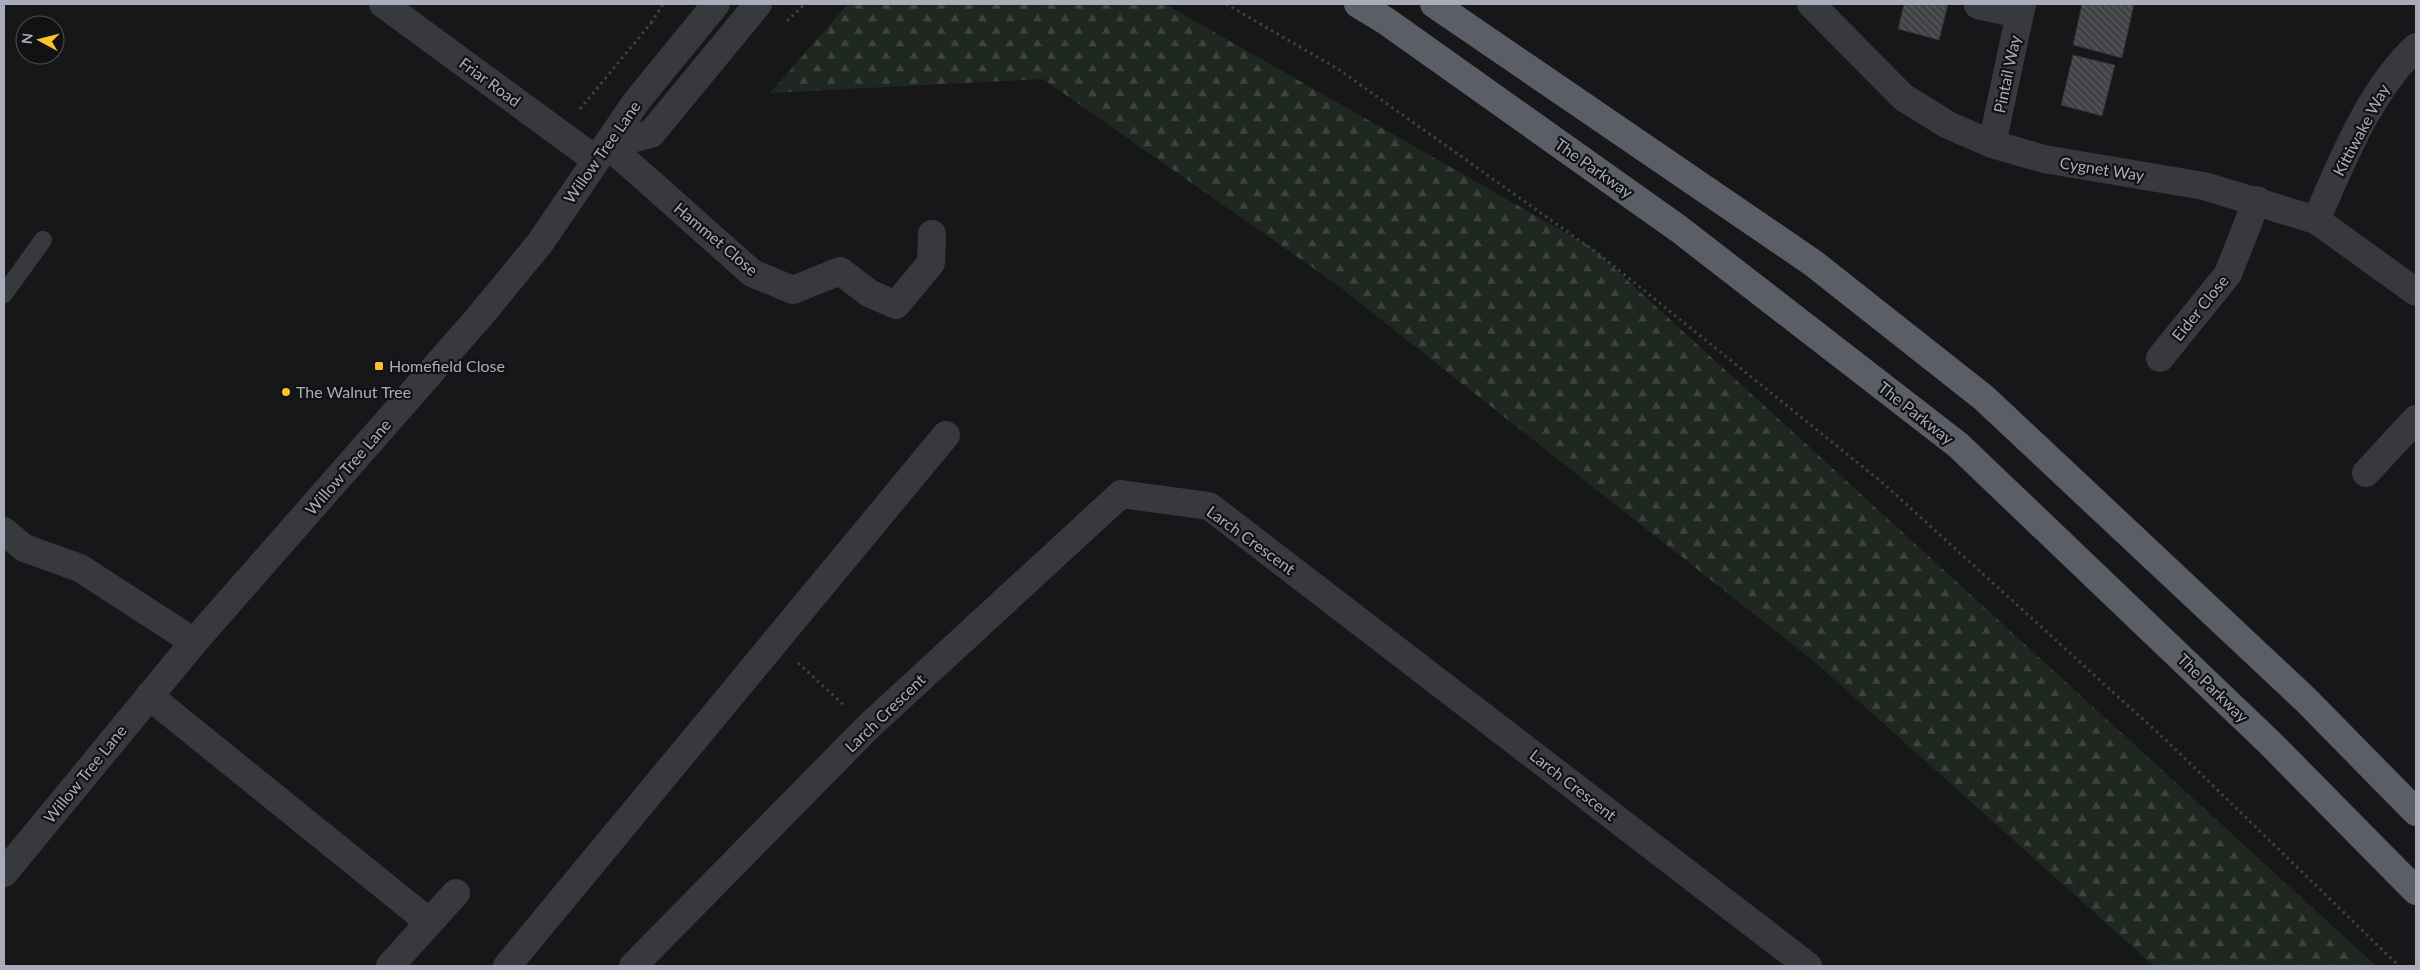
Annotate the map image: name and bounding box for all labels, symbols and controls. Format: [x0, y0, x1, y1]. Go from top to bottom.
north arrow [15, 15, 65, 65]
text: N [18, 32, 36, 45]
street label: Pintail Way [1989, 33, 2024, 115]
street label: Friar Road [456, 53, 525, 110]
street label: Kittiwake Way [2328, 80, 2393, 179]
street label: Willow Tree Lane [559, 97, 644, 206]
street label: The Parkway [1552, 134, 1637, 202]
street label: Cygnet Way [2058, 152, 2146, 185]
street label: Hammet Close [671, 198, 762, 279]
street label: Eider Close [2167, 271, 2232, 344]
place label: Homefield Close [389, 356, 505, 375]
marker: Homefield Close [373, 360, 385, 372]
street label: The Parkway [1875, 377, 1958, 448]
place label: The Walnut Tree [296, 382, 411, 401]
marker: The Walnut Tree [280, 386, 292, 398]
street label: Willow Tree Lane [301, 415, 394, 518]
street label: Larch Crescent [1204, 501, 1299, 578]
street label: The Parkway [2174, 649, 2253, 726]
street label: Larch Crescent [841, 669, 929, 756]
street label: Willow Tree Lane [39, 721, 130, 826]
street label: Larch Crescent [1526, 745, 1620, 824]

